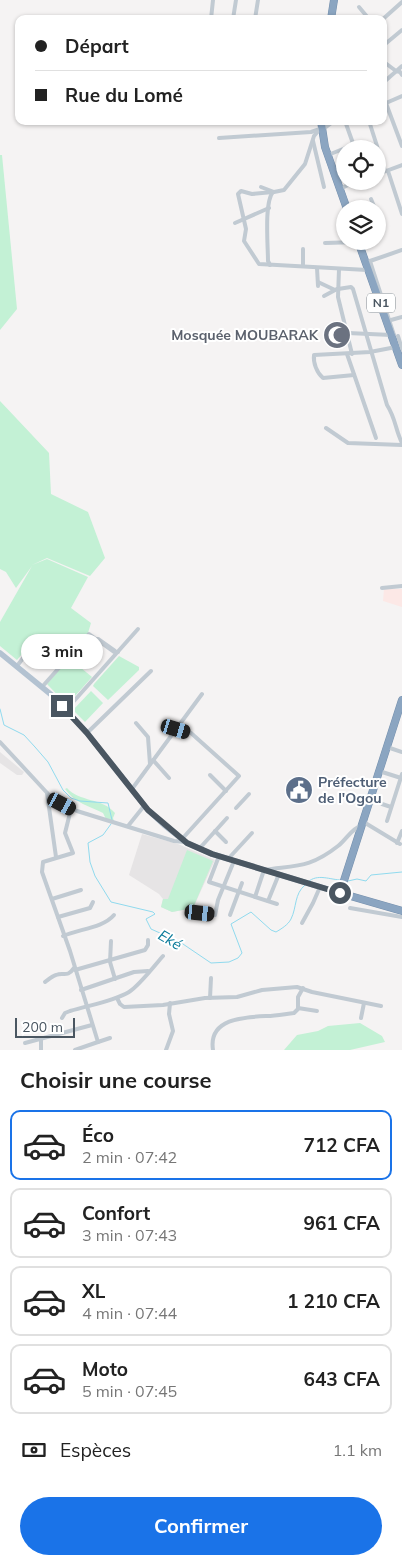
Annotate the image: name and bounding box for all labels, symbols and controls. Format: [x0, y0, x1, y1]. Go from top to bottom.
text: Départ [65, 34, 129, 58]
text: Rue du Lomé [65, 83, 183, 107]
map controls [336, 140, 386, 250]
button: locate [336, 140, 386, 190]
button: layers [336, 200, 386, 250]
road number: N1 [367, 294, 395, 312]
mosque icon: Mosquée MOUBARAK [322, 320, 352, 350]
place label: Mosquée MOUBARAK [171, 326, 319, 344]
callout: 3 min [21, 634, 103, 668]
text: 3 min [41, 641, 83, 661]
route end [51, 695, 73, 717]
car [159, 717, 192, 741]
place label: Préfecture de l'Ogou [318, 773, 387, 807]
public building icon: Préfecture de l'Ogou [284, 775, 314, 805]
car [45, 790, 78, 818]
route start [329, 882, 351, 904]
car [184, 904, 215, 922]
water label: Eké [155, 925, 186, 954]
scale bar [15, 1015, 75, 1038]
text: 200 m [22, 1018, 63, 1036]
text: Choisir une course [20, 1066, 212, 1094]
icon: car [22, 1123, 67, 1168]
text: Éco [82, 1123, 114, 1147]
text: 712 CFA [304, 1133, 380, 1157]
text: 2 min · 07:42 [82, 1147, 177, 1167]
icon: car [22, 1201, 67, 1246]
text: Confort [82, 1201, 150, 1225]
text: 961 CFA [304, 1211, 380, 1235]
text: 3 min · 07:43 [82, 1225, 177, 1245]
icon: car [22, 1279, 67, 1324]
text: XL [82, 1279, 105, 1303]
text: 1 210 CFA [287, 1289, 380, 1313]
text: 4 min · 07:44 [82, 1303, 177, 1323]
icon: car [22, 1357, 67, 1402]
text: Moto [82, 1357, 128, 1381]
text: 643 CFA [304, 1367, 380, 1391]
text: 5 min · 07:45 [82, 1381, 177, 1401]
icon: cash [20, 1436, 48, 1464]
text: Espèces [60, 1438, 131, 1462]
text: 1.1 km [333, 1440, 382, 1460]
button: Confirmer [20, 1497, 382, 1555]

